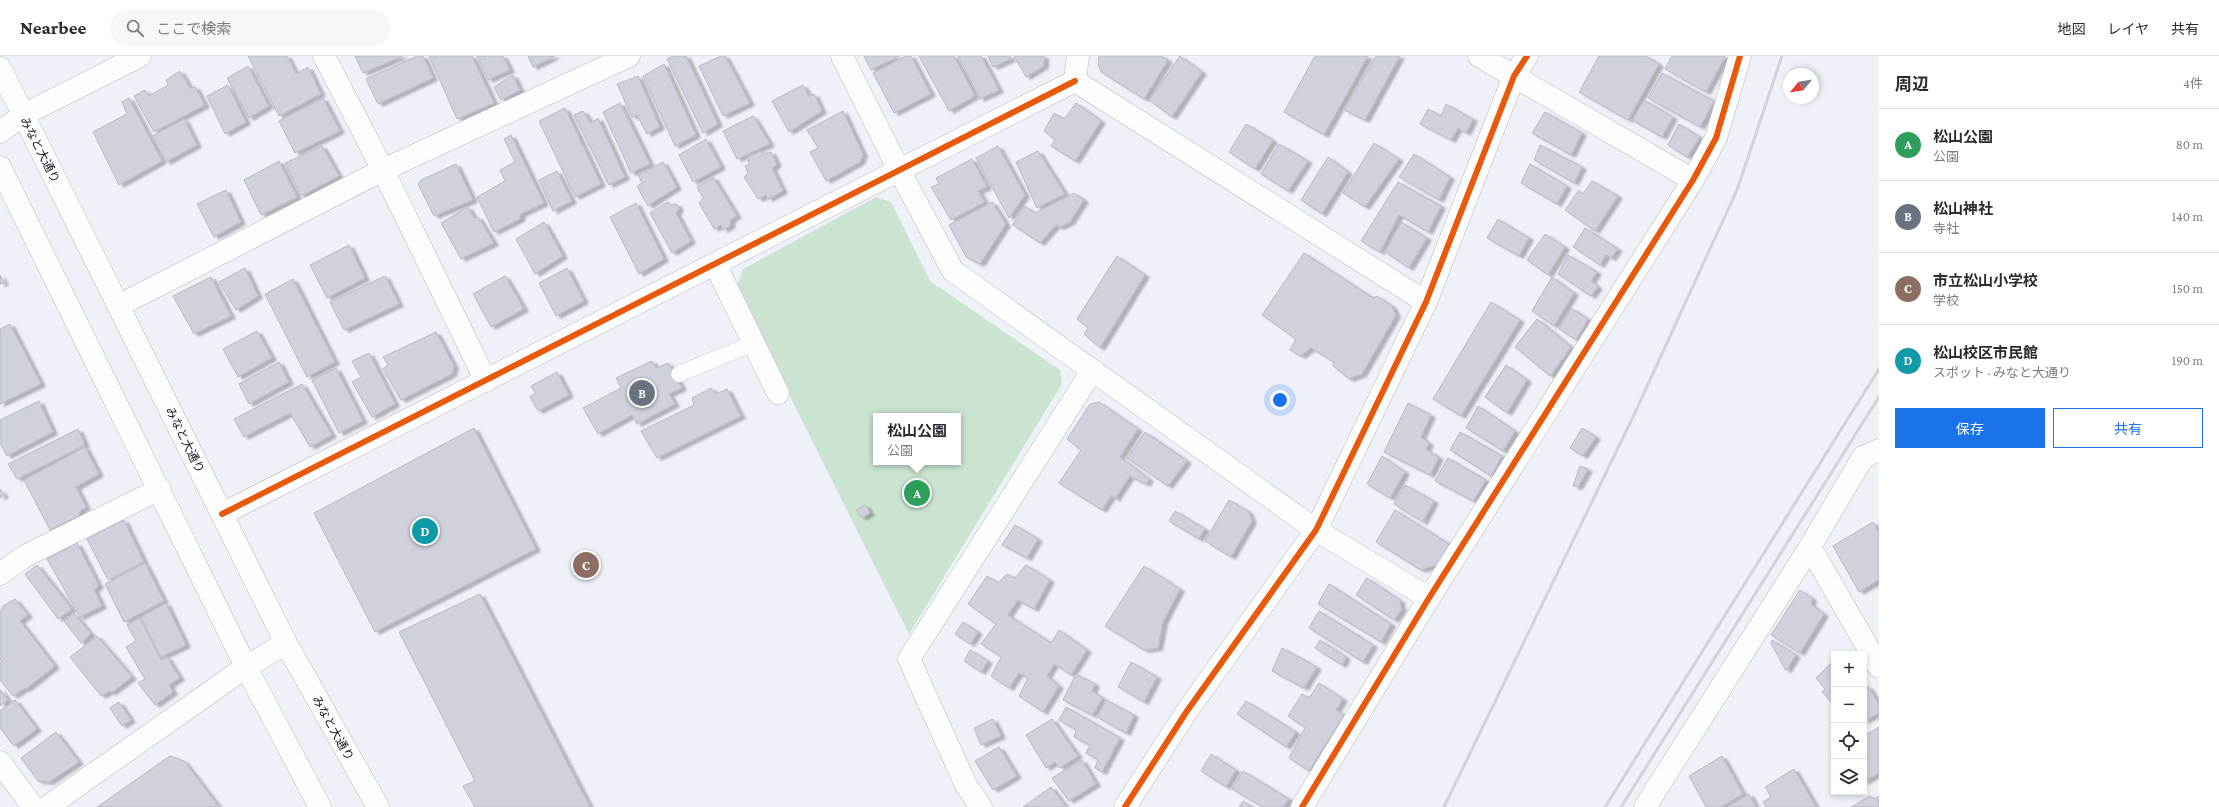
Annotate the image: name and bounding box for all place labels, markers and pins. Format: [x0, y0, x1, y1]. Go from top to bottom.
pin: B [629, 378, 655, 408]
pin: A [904, 478, 930, 508]
pin: D [412, 516, 438, 546]
pin: C [573, 550, 599, 580]

